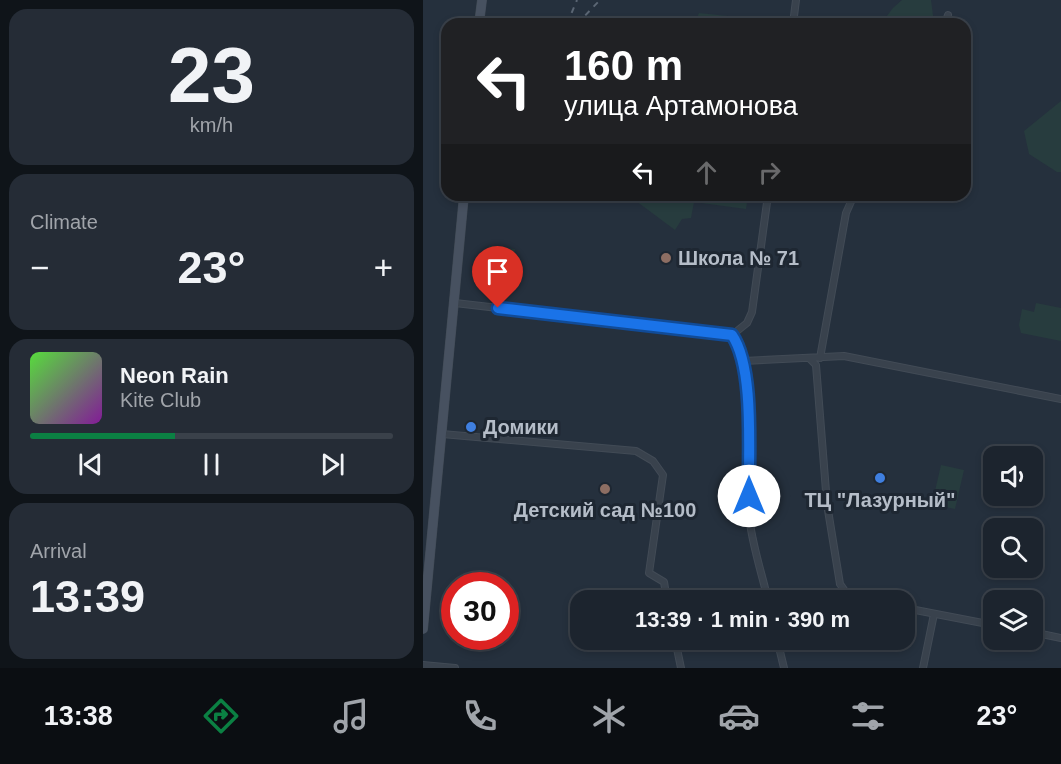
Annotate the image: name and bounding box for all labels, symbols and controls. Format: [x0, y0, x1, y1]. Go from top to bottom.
text: 23 [168, 31, 255, 119]
icon: left [465, 42, 543, 120]
text: 160 m [564, 42, 683, 89]
text: улица Артамонова [564, 91, 798, 121]
text: km/h [190, 114, 233, 136]
icon: left [627, 156, 660, 189]
icon: ahead [690, 156, 723, 189]
icon: right [753, 156, 786, 189]
text: Climate [30, 211, 98, 233]
text: 23° [177, 242, 246, 293]
pin [472, 246, 523, 308]
place label: Школа № 71 [678, 247, 799, 269]
text: − [30, 249, 49, 286]
text: + [374, 249, 393, 286]
marker: Школа № 71 [659, 251, 673, 265]
icon: arrive [481, 255, 514, 288]
text: Neon Rain [120, 363, 229, 388]
text: Kite Club [120, 389, 201, 411]
place label: Домики [483, 416, 559, 438]
marker: Домики [464, 420, 478, 434]
map controls [983, 446, 1043, 650]
button: sound [983, 446, 1043, 506]
icon: previous [74, 448, 107, 481]
icon: pause [195, 448, 228, 481]
icon: next [316, 448, 349, 481]
position arrow [717, 464, 781, 528]
marker: ТЦ "Лазурный" [873, 471, 887, 485]
marker: Детский сад №100 [598, 482, 612, 496]
place label: ТЦ "Лазурный" [804, 489, 956, 511]
place label: Детский сад №100 [514, 499, 696, 521]
button: search [983, 518, 1043, 578]
text: Arrival [30, 540, 87, 562]
text: 13:39 [30, 571, 145, 622]
speed limit sign: 30 [441, 572, 519, 650]
button: layers [983, 590, 1043, 650]
text: 13:39 · 1 min · 390 m [635, 607, 850, 632]
icon: directions [200, 695, 242, 737]
icon: music [330, 695, 372, 737]
icon: phone [459, 695, 501, 737]
icon: climate [588, 695, 630, 737]
icon: car [718, 695, 760, 737]
icon: filters [847, 695, 889, 737]
text: 13:38 [44, 701, 113, 731]
text: 23° [976, 701, 1017, 731]

